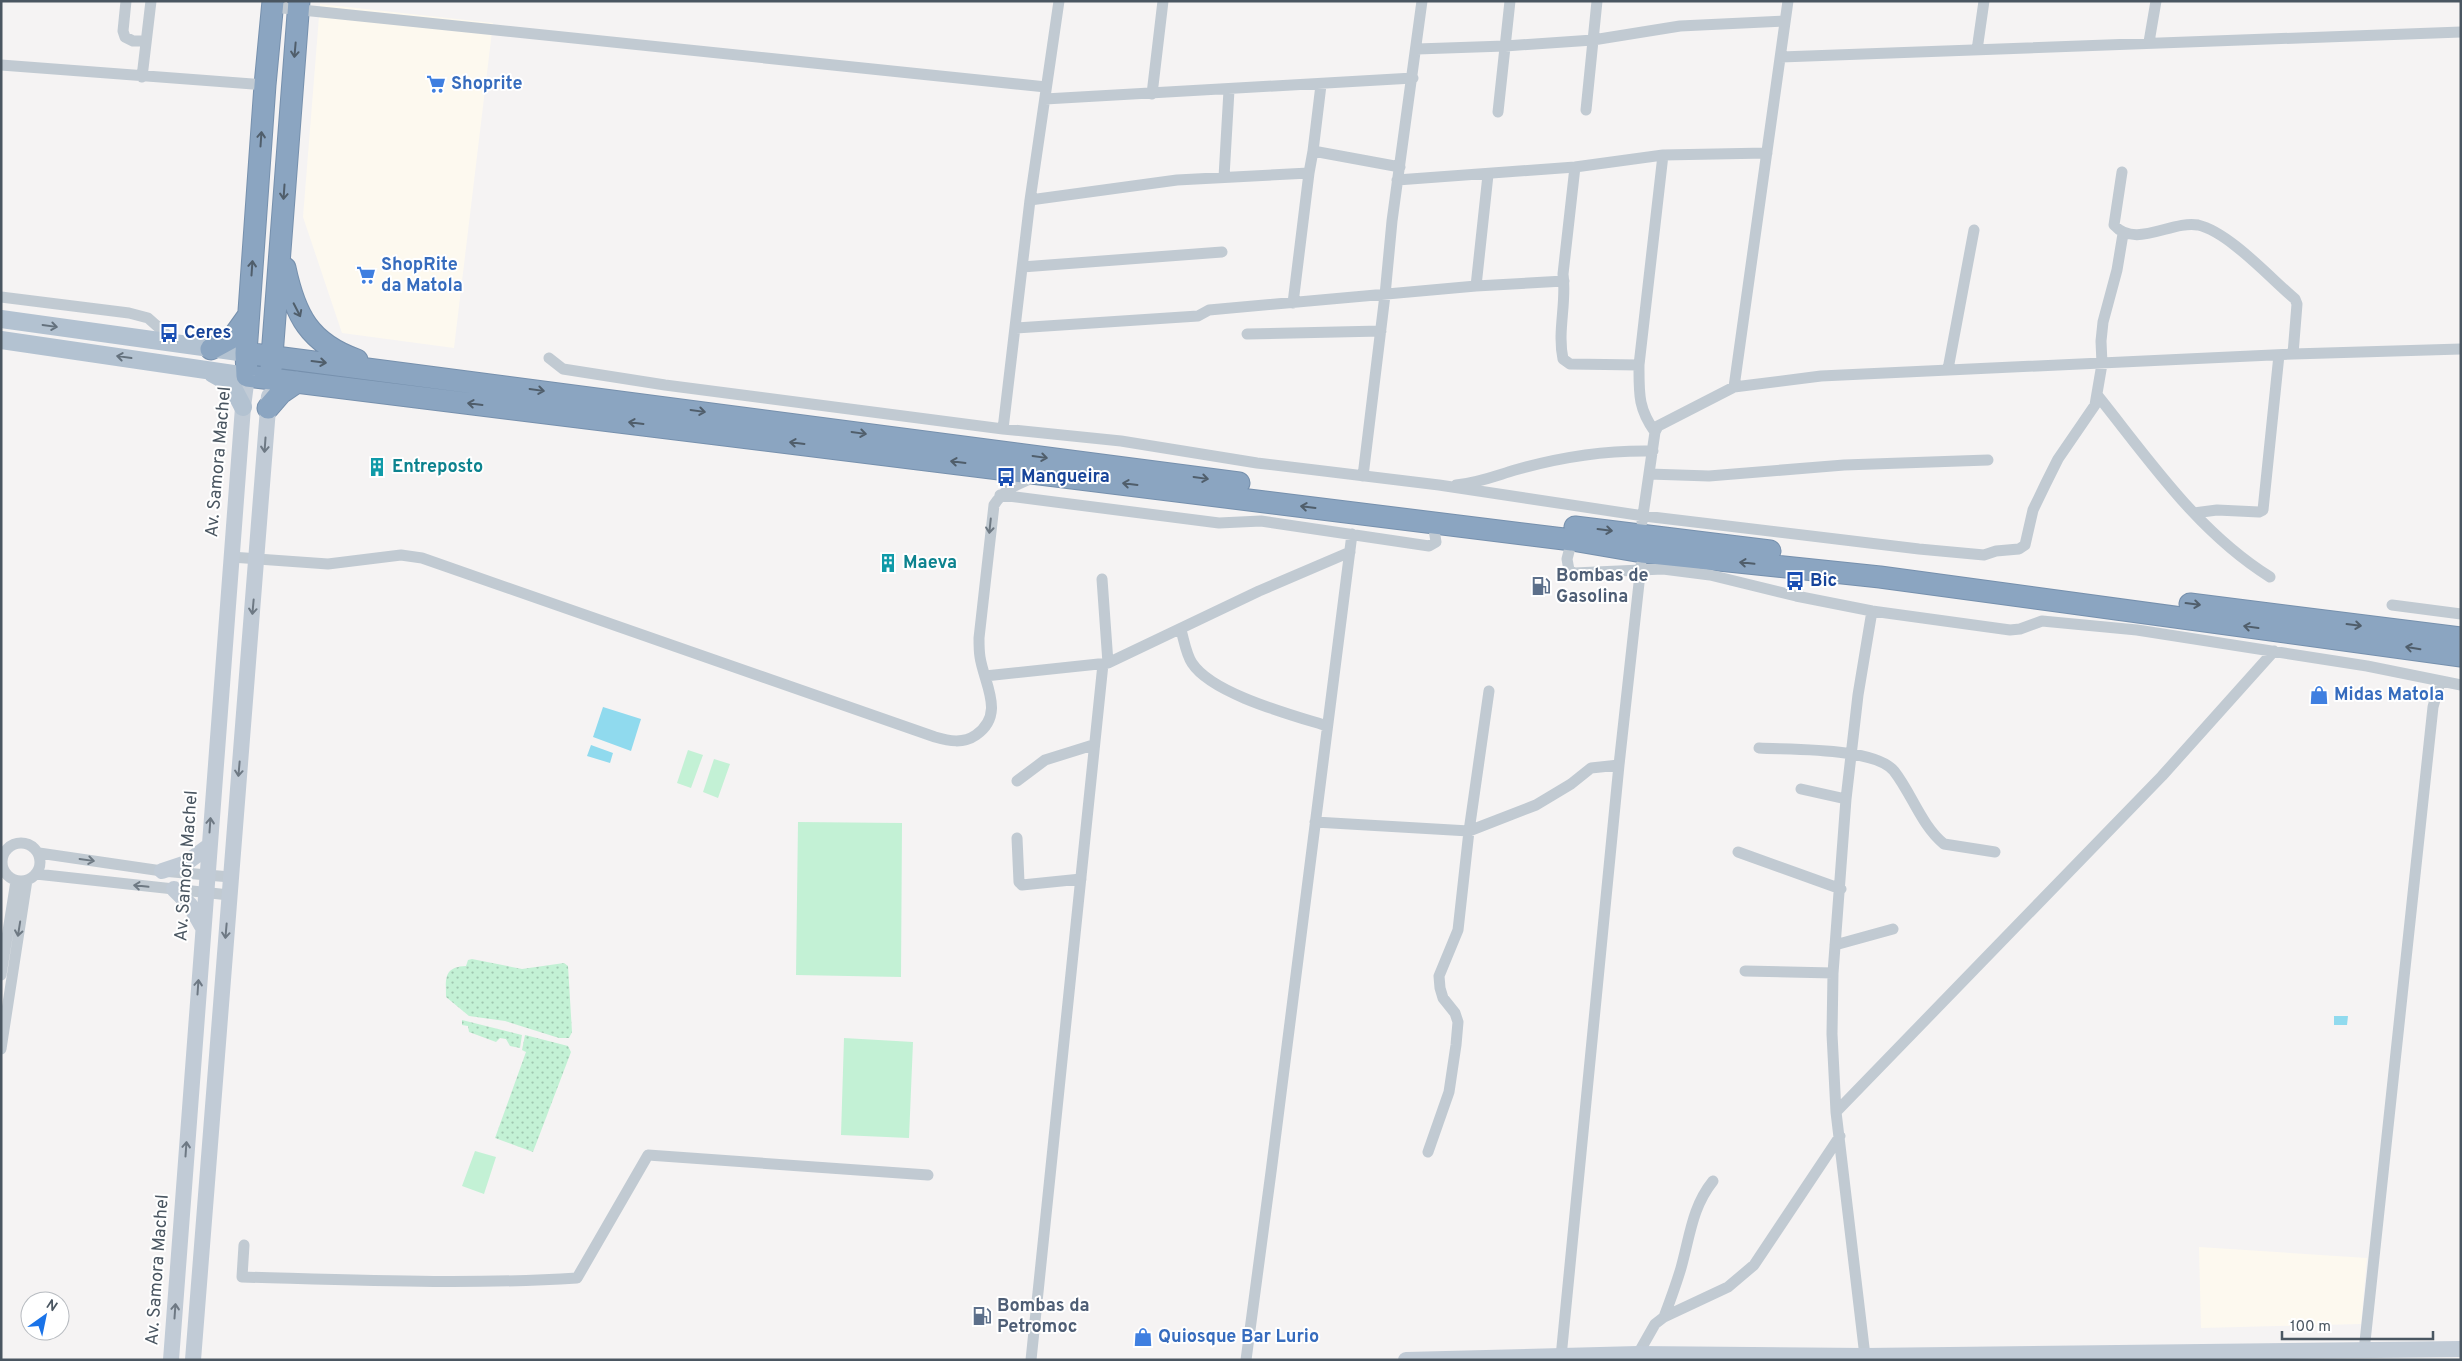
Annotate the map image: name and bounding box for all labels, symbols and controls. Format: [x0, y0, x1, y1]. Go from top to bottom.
one-way arrow [290, 42, 299, 58]
supermarket icon: Shoprite [425, 73, 447, 95]
place label: Shoprite [451, 73, 523, 96]
one-way arrow [256, 132, 265, 148]
one-way arrow [279, 184, 288, 200]
place label: ShopRite da Matola [381, 254, 463, 298]
one-way arrow [247, 260, 256, 276]
supermarket icon: ShopRite da Matola [355, 264, 377, 286]
one-way arrow [292, 302, 302, 317]
one-way arrow [41, 322, 57, 332]
bus stop icon: Ceres [158, 322, 180, 344]
place label: Ceres [184, 322, 231, 345]
one-way arrow [116, 352, 132, 362]
one-way arrow [311, 357, 327, 367]
one-way arrow [528, 385, 544, 395]
street label: Av. Samora Machel [201, 386, 237, 538]
one-way arrow [467, 399, 483, 409]
one-way arrow [690, 407, 706, 417]
one-way arrow [628, 418, 644, 428]
one-way arrow [851, 428, 867, 438]
one-way arrow [261, 437, 270, 453]
one-way arrow [789, 438, 805, 448]
one-way arrow [1032, 452, 1048, 462]
building icon: Entreposto [366, 456, 388, 478]
place label: Entreposto [392, 456, 483, 479]
one-way arrow [951, 457, 967, 467]
bus stop icon: Mangueira [995, 466, 1017, 488]
place label: Mangueira [1021, 466, 1110, 489]
one-way arrow [1193, 473, 1209, 483]
one-way arrow [1122, 479, 1138, 489]
one-way arrow [1301, 502, 1317, 512]
one-way arrow [985, 518, 995, 534]
one-way arrow [1597, 526, 1613, 536]
building icon: Maeva [877, 552, 899, 574]
place label: Maeva [903, 552, 957, 575]
one-way arrow [1739, 558, 1755, 568]
place label: Bombas de Gasolina [1556, 565, 1649, 609]
bus stop icon: Bic [1784, 570, 1806, 592]
place label: Bic [1810, 570, 1837, 593]
fuel station icon: Bombas de Gasolina [1530, 575, 1552, 597]
one-way arrow [248, 599, 257, 615]
one-way arrow [2184, 600, 2200, 610]
one-way arrow [2346, 620, 2362, 630]
one-way arrow [2244, 622, 2260, 632]
one-way arrow [2405, 642, 2421, 652]
shop icon: Midas Matola [2308, 684, 2330, 706]
place label: Midas Matola [2334, 684, 2444, 707]
one-way arrow [234, 761, 244, 777]
street label: Av. Samora Machel [170, 790, 204, 942]
one-way arrow [206, 817, 215, 833]
one-way arrow [79, 855, 95, 865]
one-way arrow [133, 881, 149, 891]
one-way arrow [14, 920, 24, 936]
one-way arrow [222, 923, 231, 939]
one-way arrow [193, 979, 203, 995]
one-way arrow [182, 1141, 191, 1157]
street label: Av. Samora Machel [141, 1194, 175, 1346]
north arrow [20, 1291, 70, 1341]
place label: Bombas da Petromoc [997, 1295, 1090, 1339]
text: N [42, 1296, 60, 1316]
one-way arrow [170, 1303, 179, 1319]
fuel station icon: Bombas da Petromoc [971, 1305, 993, 1327]
scale bar [2282, 1308, 2433, 1340]
text: 100 m [2290, 1318, 2331, 1337]
shop icon: Quiosque Bar Lurio [1132, 1326, 1154, 1348]
place label: Quiosque Bar Lurio [1158, 1326, 1319, 1349]

